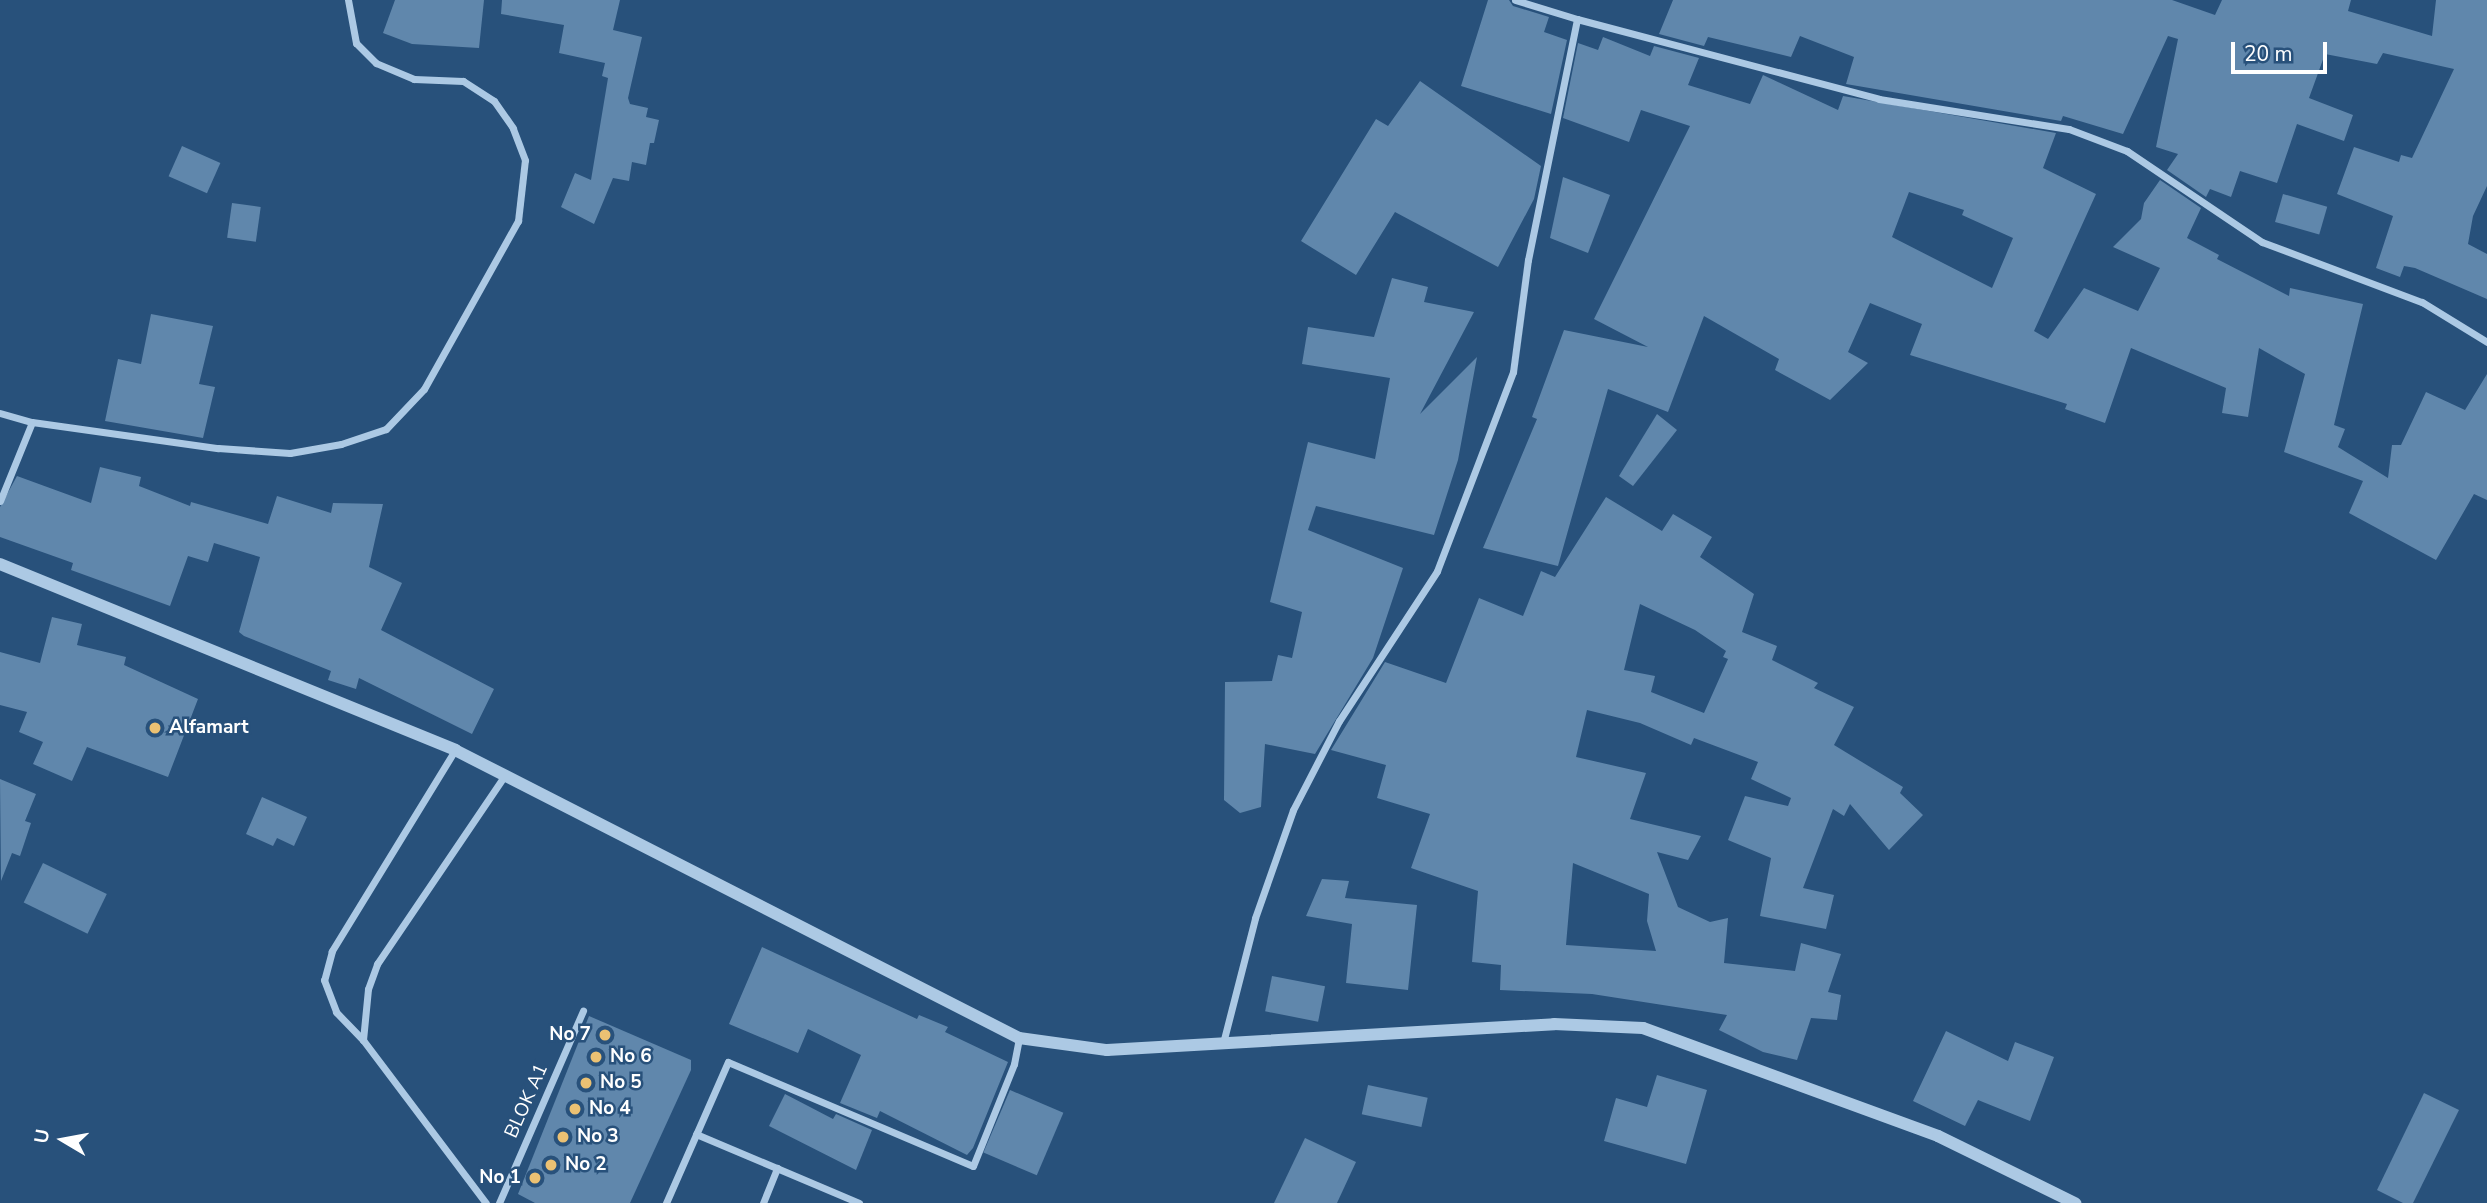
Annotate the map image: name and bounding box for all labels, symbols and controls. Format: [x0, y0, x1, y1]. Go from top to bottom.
scale bar [2235, 28, 2331, 72]
text: 20 m [2244, 40, 2293, 68]
place label: Alfamart [169, 717, 249, 739]
marker: Alfamart [147, 720, 163, 736]
place label: No 7 [549, 1024, 591, 1046]
marker: No 7 [597, 1027, 613, 1043]
place label: No 6 [610, 1046, 652, 1068]
marker: No 6 [588, 1049, 604, 1065]
street label: BLOK A1 [501, 1060, 553, 1142]
place label: No 5 [600, 1072, 642, 1094]
marker: No 5 [578, 1075, 594, 1091]
place label: No 4 [589, 1098, 631, 1120]
marker: No 4 [567, 1101, 583, 1117]
north arrow [28, 1105, 98, 1175]
place label: No 3 [577, 1126, 619, 1148]
text: U [28, 1127, 56, 1146]
marker: No 3 [555, 1129, 571, 1145]
place label: No 2 [565, 1154, 607, 1176]
marker: No 2 [543, 1157, 559, 1173]
place label: No 1 [479, 1167, 521, 1189]
marker: No 1 [527, 1170, 543, 1186]

